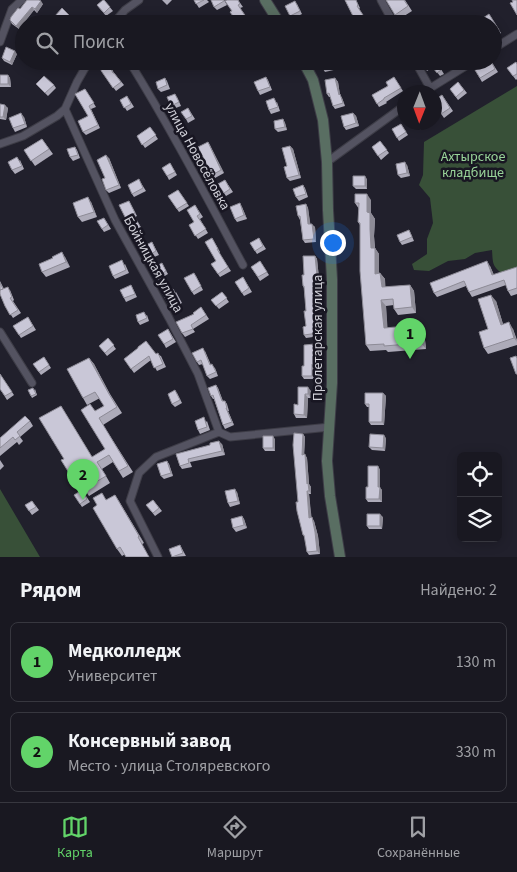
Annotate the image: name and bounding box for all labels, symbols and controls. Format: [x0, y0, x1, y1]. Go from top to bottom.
search box [15, 15, 502, 70]
icon: search [33, 29, 61, 57]
text: Поиск [73, 29, 124, 56]
north arrow [397, 85, 442, 130]
street label: улица Новосёловка [159, 99, 235, 214]
park label: Ахтырское кладбище [441, 147, 505, 183]
street label: Бойницкая улица [118, 213, 188, 316]
your location [320, 230, 346, 256]
street label: Пролетарская улица [308, 275, 328, 401]
pin: 1 [394, 318, 426, 359]
map controls [457, 452, 502, 542]
button: locate [457, 452, 502, 497]
pin: 2 [67, 459, 99, 500]
button: layers [457, 497, 502, 542]
text: Рядом [20, 575, 81, 605]
text: Найдено: 2 [420, 579, 497, 601]
text: Медколледж [68, 638, 181, 665]
text: 1 [33, 651, 41, 673]
text: 130 m [456, 651, 496, 673]
text: Университет [68, 665, 157, 687]
text: Консервный завод [68, 728, 231, 755]
text: 2 [33, 741, 41, 763]
text: 330 m [456, 741, 496, 763]
text: Место · улица Столяревского [68, 755, 270, 777]
tab: Карта [57, 813, 93, 863]
tab: Маршрут [207, 813, 263, 863]
tab: Сохранённые [377, 813, 460, 863]

